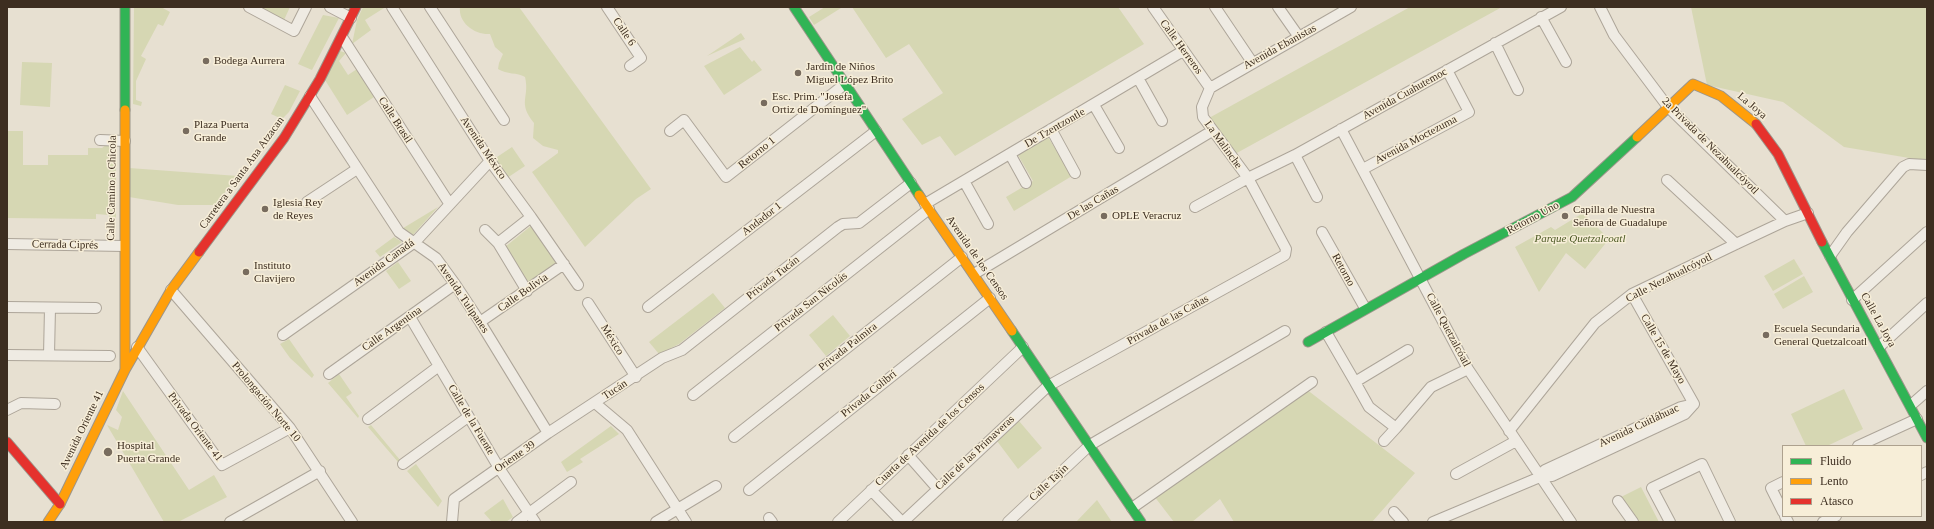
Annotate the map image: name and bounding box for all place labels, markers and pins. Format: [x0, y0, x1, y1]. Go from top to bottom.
place label: Bodega Aurrera [214, 54, 285, 68]
marker: Bodega Aurrera [201, 56, 211, 66]
place label: Jardín de Niños Miguel López Brito [806, 60, 893, 86]
marker: Jardín de Niños Miguel López Brito [793, 68, 803, 78]
place label: Esc. Prim. "Josefa Ortiz de Domínguez" [772, 90, 866, 116]
marker: Esc. Prim. "Josefa Ortiz de Domínguez" [759, 98, 769, 108]
place label: Plaza Puerta Grande [194, 118, 249, 144]
marker: Plaza Puerta Grande [181, 126, 191, 136]
place label: Iglesia Rey de Reyes [273, 196, 323, 222]
place label: Capilla de Nuestra Señora de Guadalupe [1573, 203, 1667, 229]
marker: Iglesia Rey de Reyes [260, 204, 270, 214]
place label: OPLE Veracruz [1112, 209, 1181, 223]
marker: OPLE Veracruz [1099, 211, 1109, 221]
marker: Capilla de Nuestra Señora de Guadalupe [1560, 211, 1570, 221]
place label: Instituto Clavijero [254, 259, 295, 285]
marker: Instituto Clavijero [241, 267, 251, 277]
place label: Escuela Secundaria General Quetzalcoatl [1774, 322, 1867, 348]
marker: Escuela Secundaria General Quetzalcoatl [1761, 330, 1771, 340]
place label: Hospital Puerta Grande [117, 439, 180, 465]
marker: Hospital Puerta Grande [102, 446, 114, 458]

